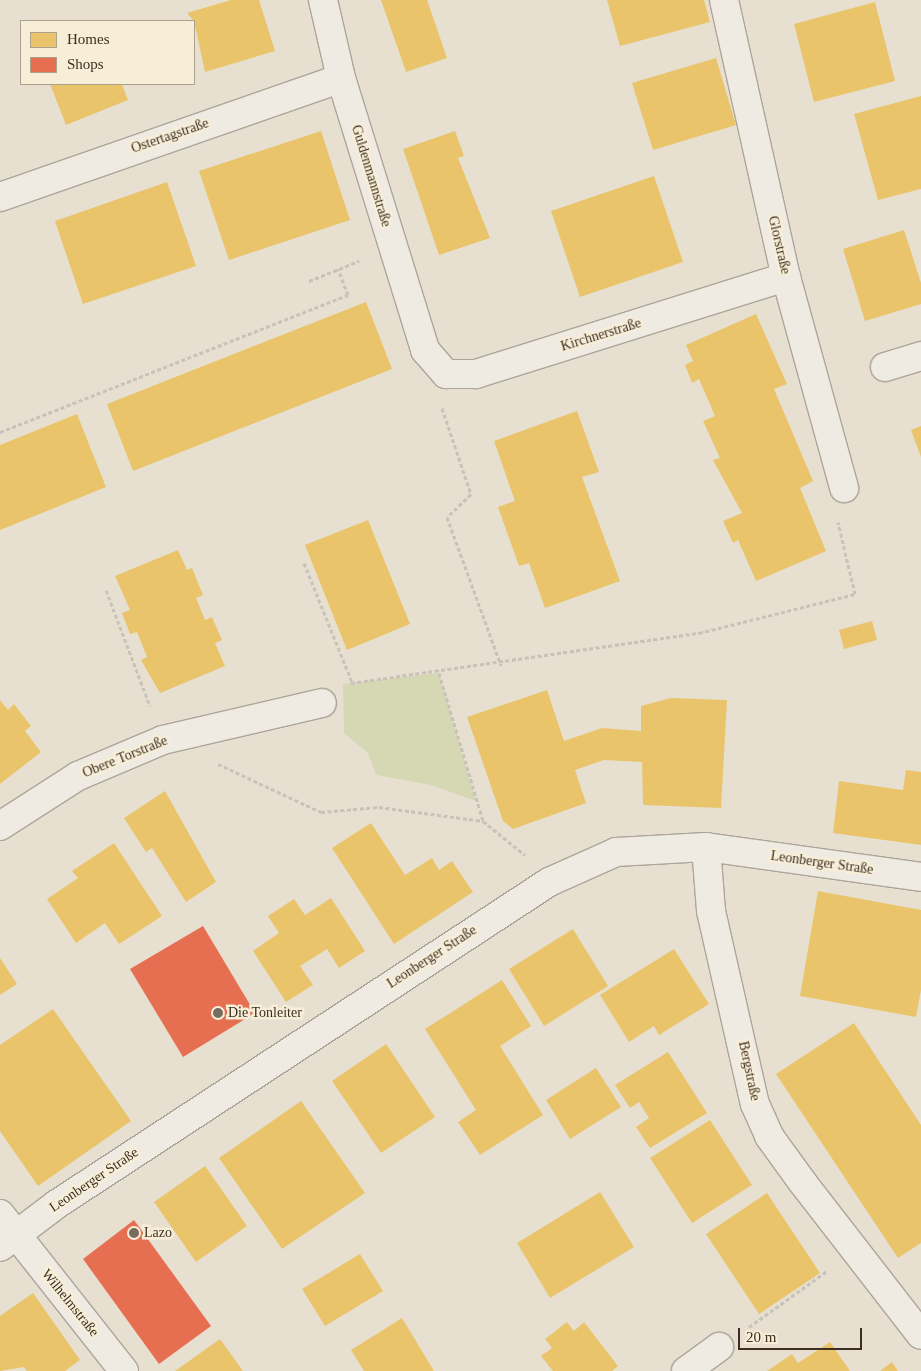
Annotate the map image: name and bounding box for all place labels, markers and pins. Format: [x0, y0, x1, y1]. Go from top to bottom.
place label: Die Tonleiter [228, 1005, 302, 1021]
marker: Die Tonleiter [212, 1007, 224, 1019]
place label: Lazo [144, 1225, 172, 1241]
marker: Lazo [128, 1227, 140, 1239]

